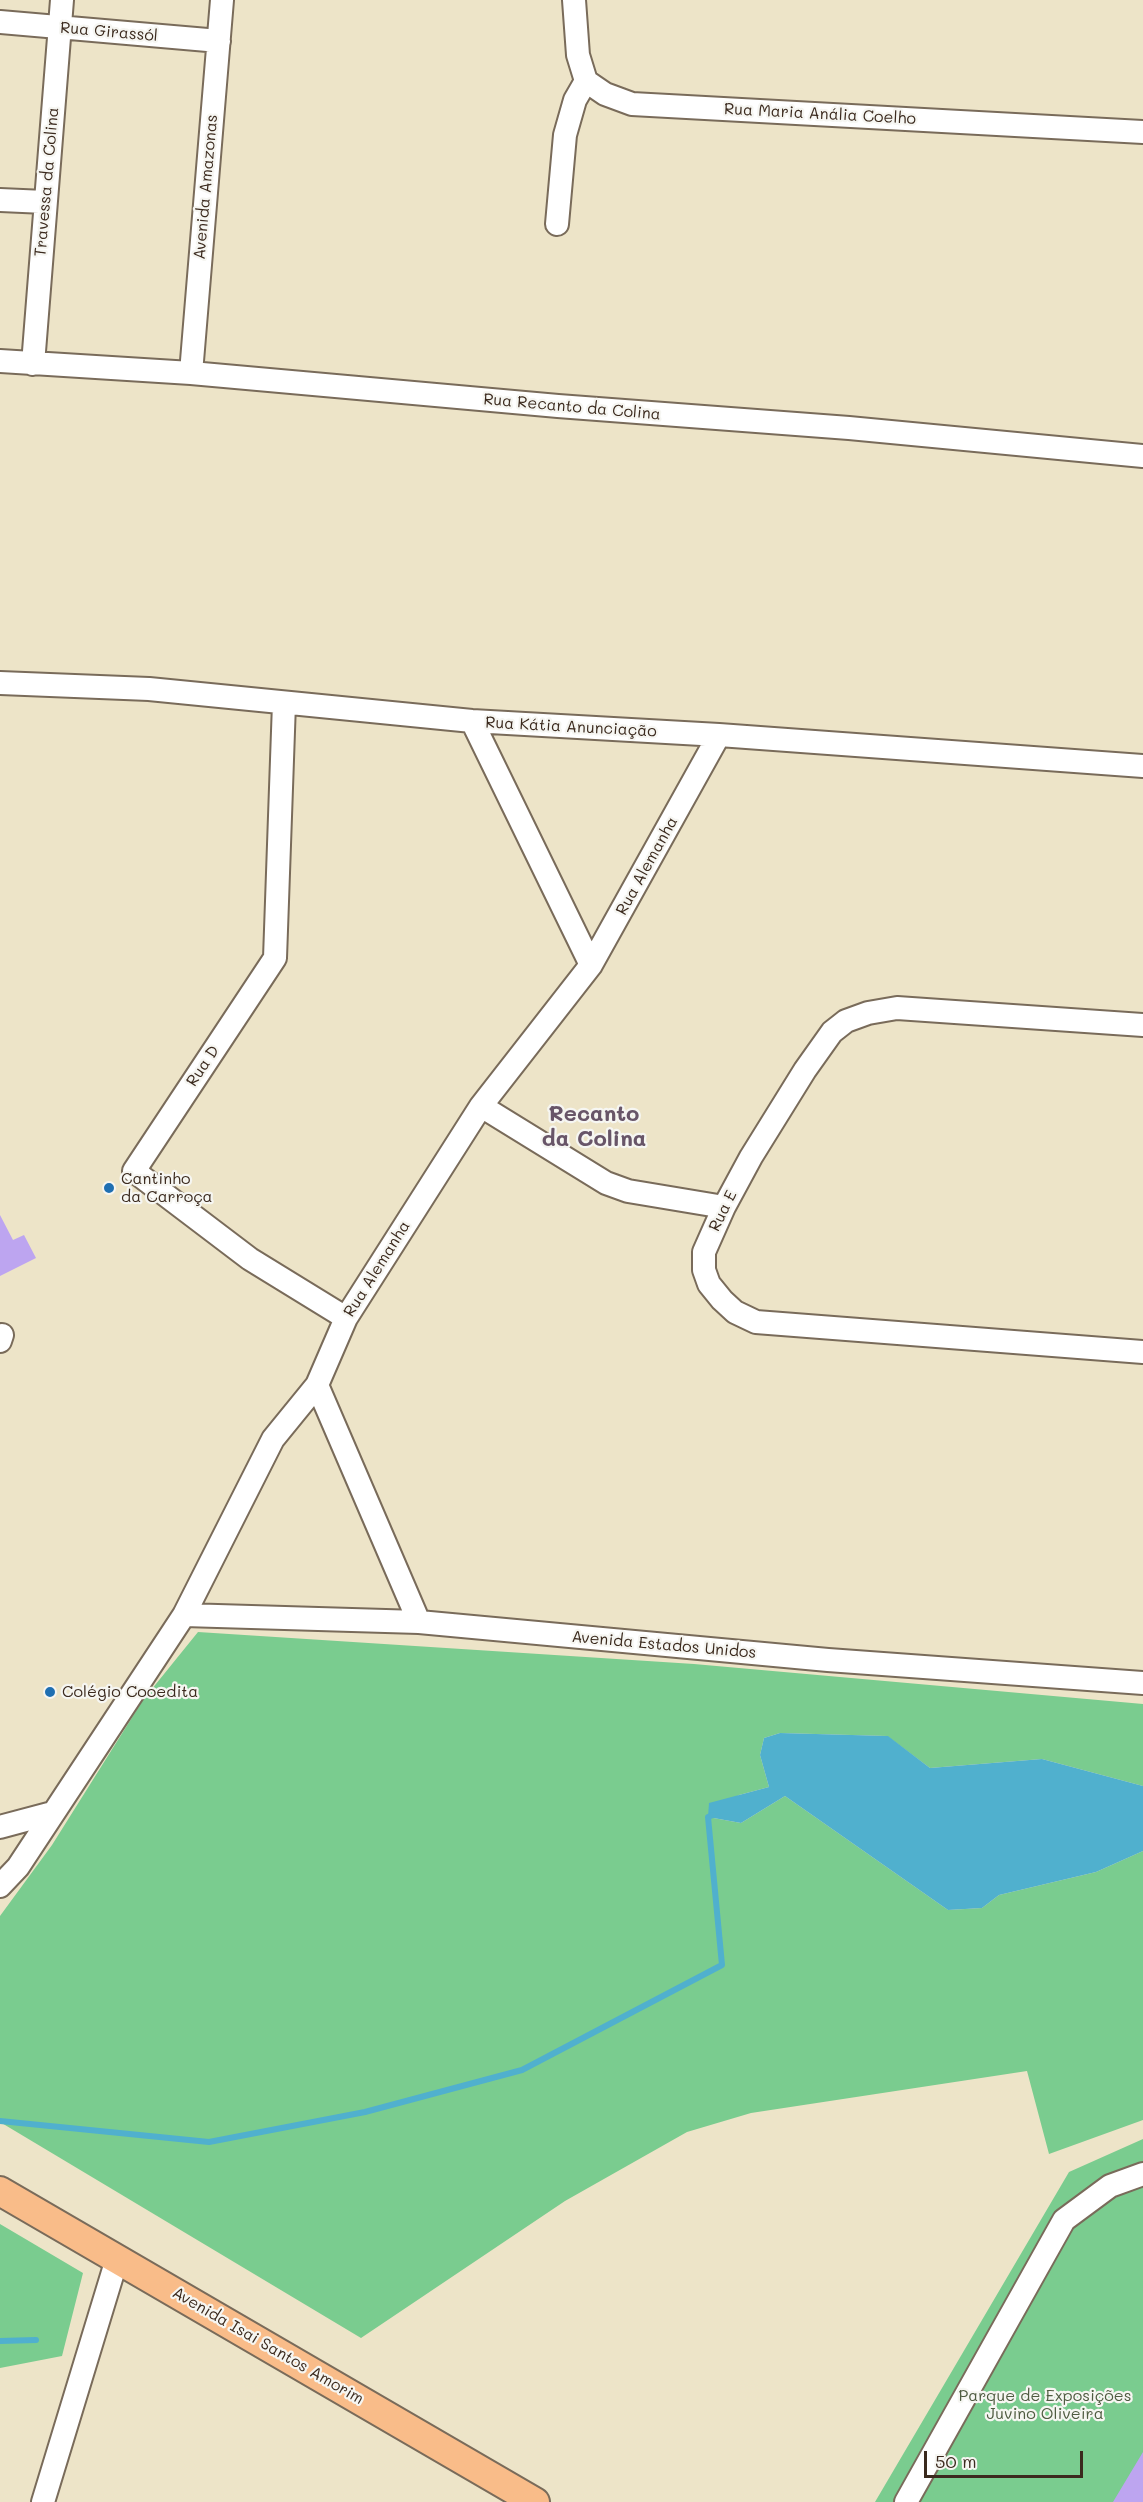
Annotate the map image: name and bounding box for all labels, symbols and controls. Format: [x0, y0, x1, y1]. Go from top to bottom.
street label: Rua Girassól [59, 18, 159, 46]
street label: Rua Maria Anália Coelho [724, 99, 916, 129]
street label: Travessa da Colina [31, 107, 63, 257]
street label: Avenida Amazonas [190, 114, 222, 260]
street label: Rua Recanto da Colina [482, 390, 662, 424]
street label: Rua Kátia Anunciação [485, 713, 657, 741]
street label: Rua Alemanha [612, 813, 682, 919]
street label: Rua D [182, 1042, 224, 1090]
district label: Recanto da Colina [542, 1101, 646, 1152]
place label: Cantinho da Carroça [121, 1169, 213, 1207]
marker: Cantinho da Carroça [102, 1181, 116, 1195]
street label: Rua E [705, 1187, 741, 1235]
street label: Rua Alemanha [340, 1217, 414, 1321]
street label: Avenida Estados Unidos [571, 1627, 757, 1663]
place label: Colégio Cooedita [62, 1682, 198, 1702]
marker: Colégio Cooedita [43, 1685, 57, 1699]
street label: Avenida Isai Santos Amorim [169, 2283, 367, 2409]
park label: Parque de Exposições Juvino Oliveira [959, 2386, 1131, 2424]
scale bar [927, 2439, 1086, 2477]
text: 50 m [935, 2449, 977, 2473]

